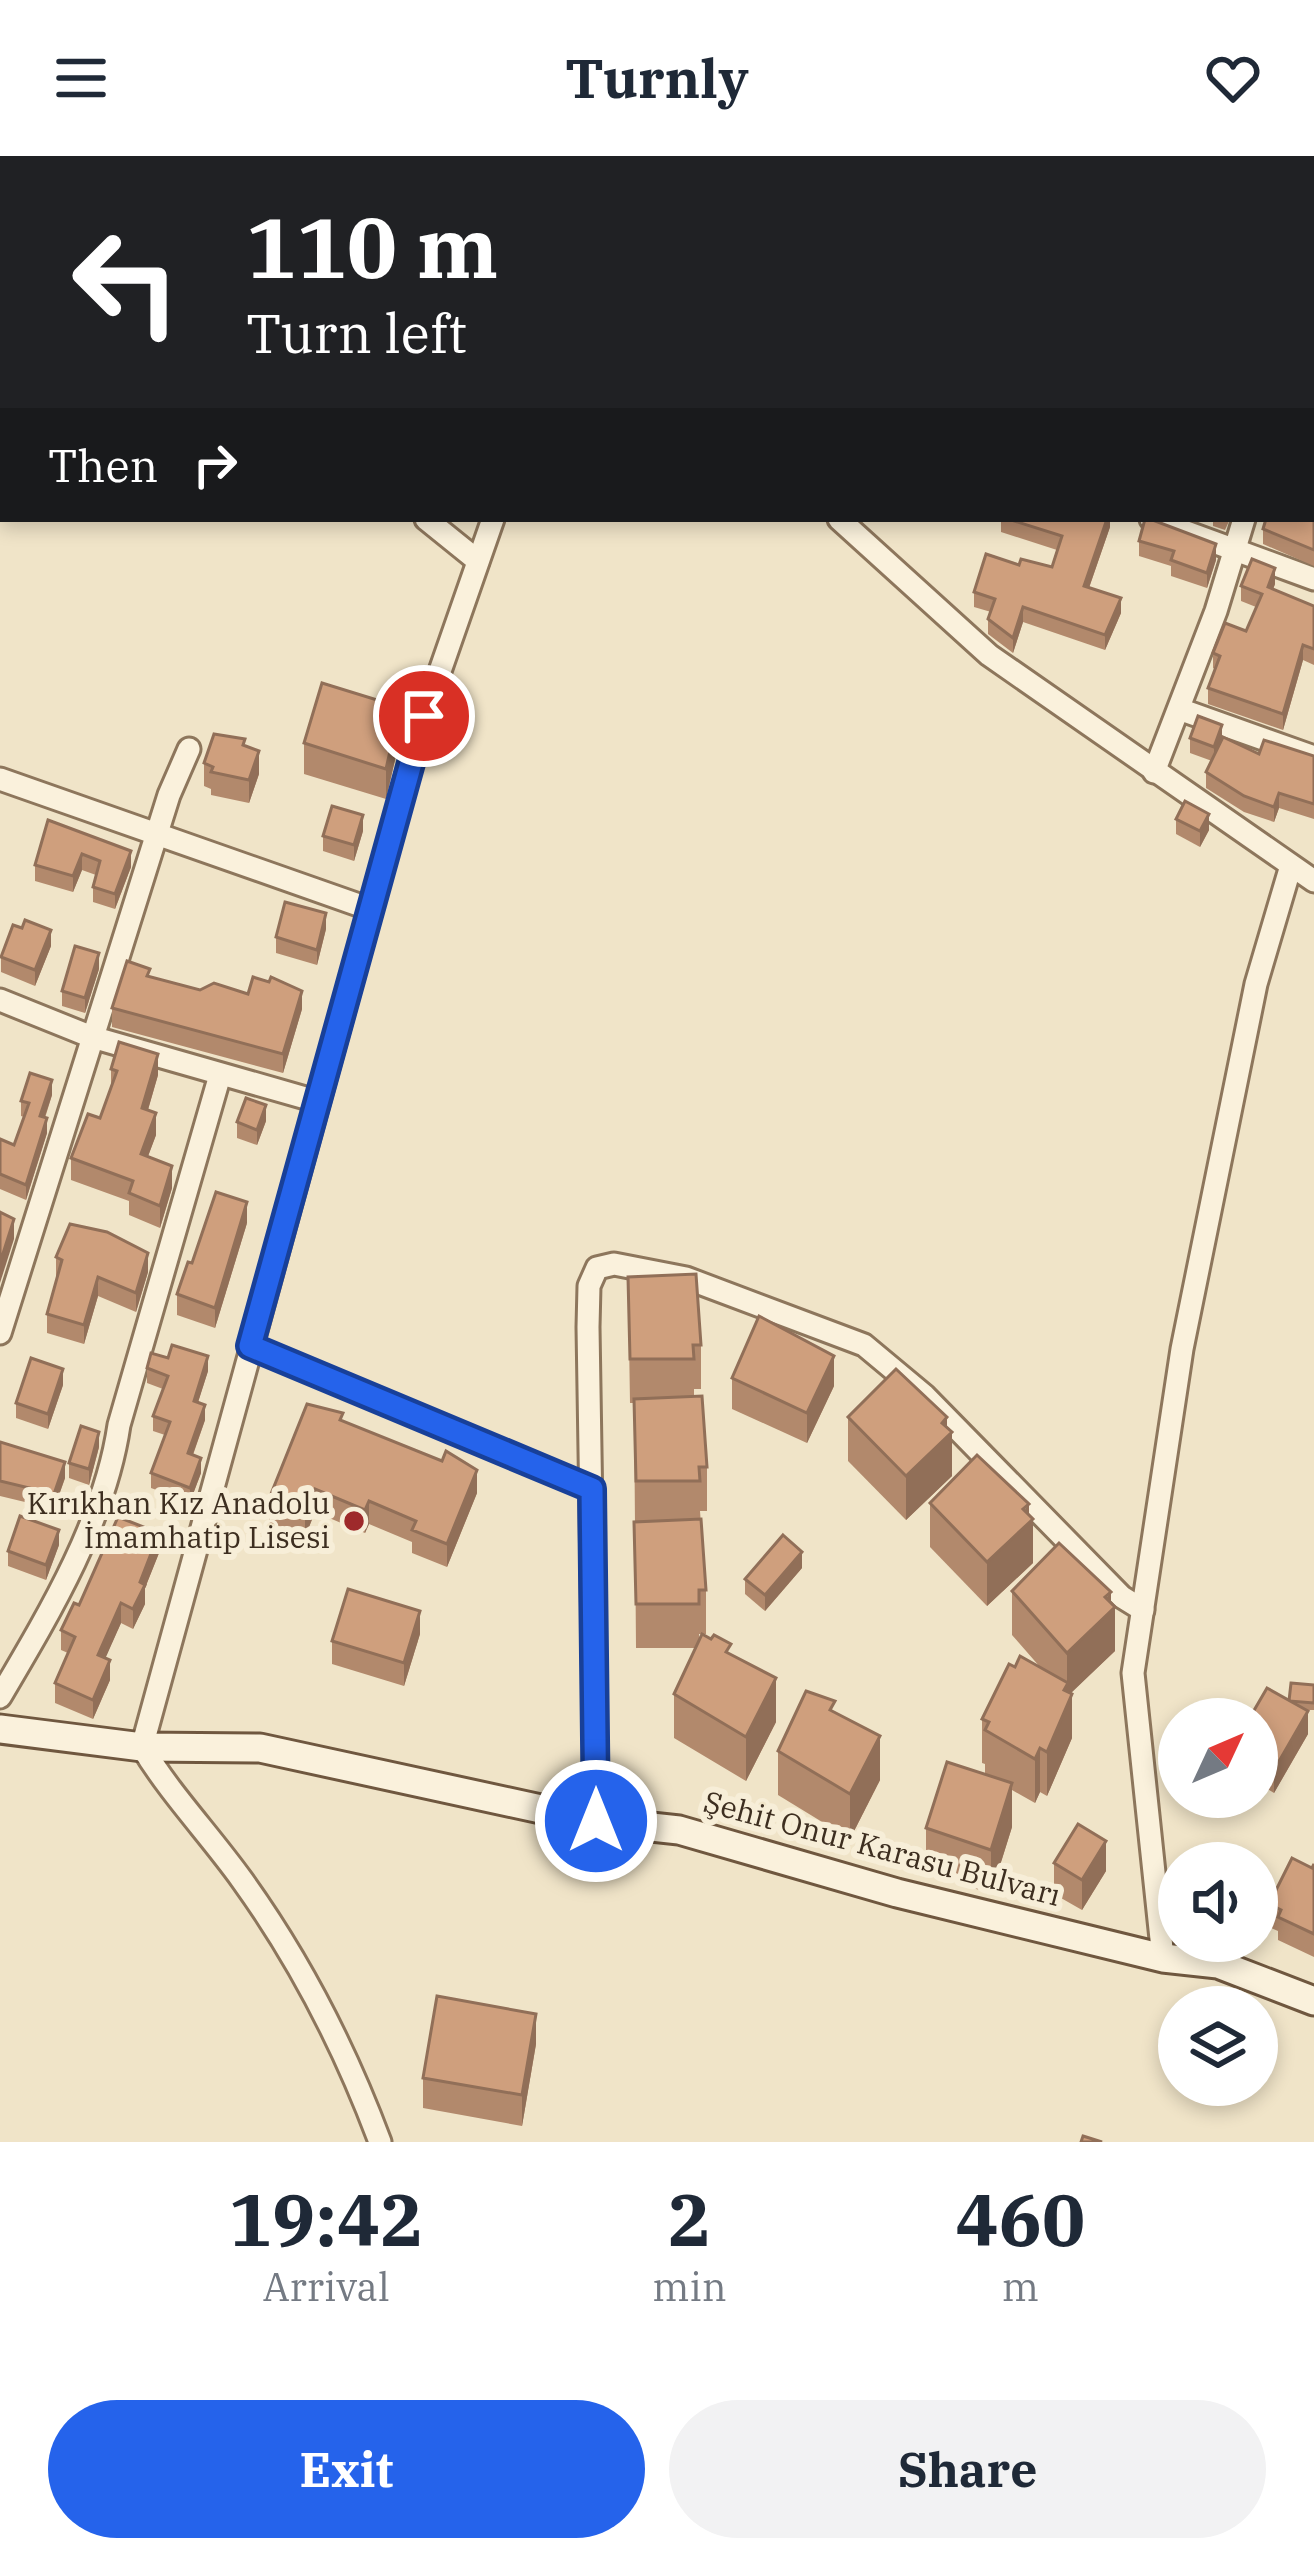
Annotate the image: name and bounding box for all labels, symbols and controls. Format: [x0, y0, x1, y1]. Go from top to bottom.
text: Turnly [565, 43, 749, 113]
icon: menu [48, 45, 114, 111]
icon: heart [1200, 45, 1266, 111]
text: 110 m [246, 192, 498, 301]
icon: left [48, 204, 204, 360]
text: Turn left [246, 298, 467, 368]
icon: right [182, 432, 248, 498]
text: Then [48, 436, 158, 494]
pin [373, 665, 475, 767]
icon: arrive [391, 683, 457, 749]
place label: Kırıkhan Kız Anadolu İmamhatip Lisesi [27, 1483, 330, 1556]
marker: Kırıkhan Kız Anadolu İmamhatip Lisesi [341, 1508, 367, 1534]
north arrow [1158, 1698, 1278, 1818]
map controls [1158, 1698, 1278, 2106]
position arrow [533, 1758, 659, 1884]
street label: Şehit Onur Karasu Bulvarı [700, 1781, 1065, 1914]
button: sound [1158, 1842, 1278, 1962]
button: layers [1158, 1986, 1278, 2106]
text: 19:42 [229, 2172, 423, 2266]
text: 2 [668, 2172, 711, 2266]
text: 460 [956, 2172, 1085, 2266]
text: Arrival [263, 2261, 390, 2312]
text: min [652, 2261, 727, 2312]
text: m [1002, 2261, 1039, 2312]
button: Exit [48, 2400, 645, 2538]
button: Share [669, 2400, 1266, 2538]

